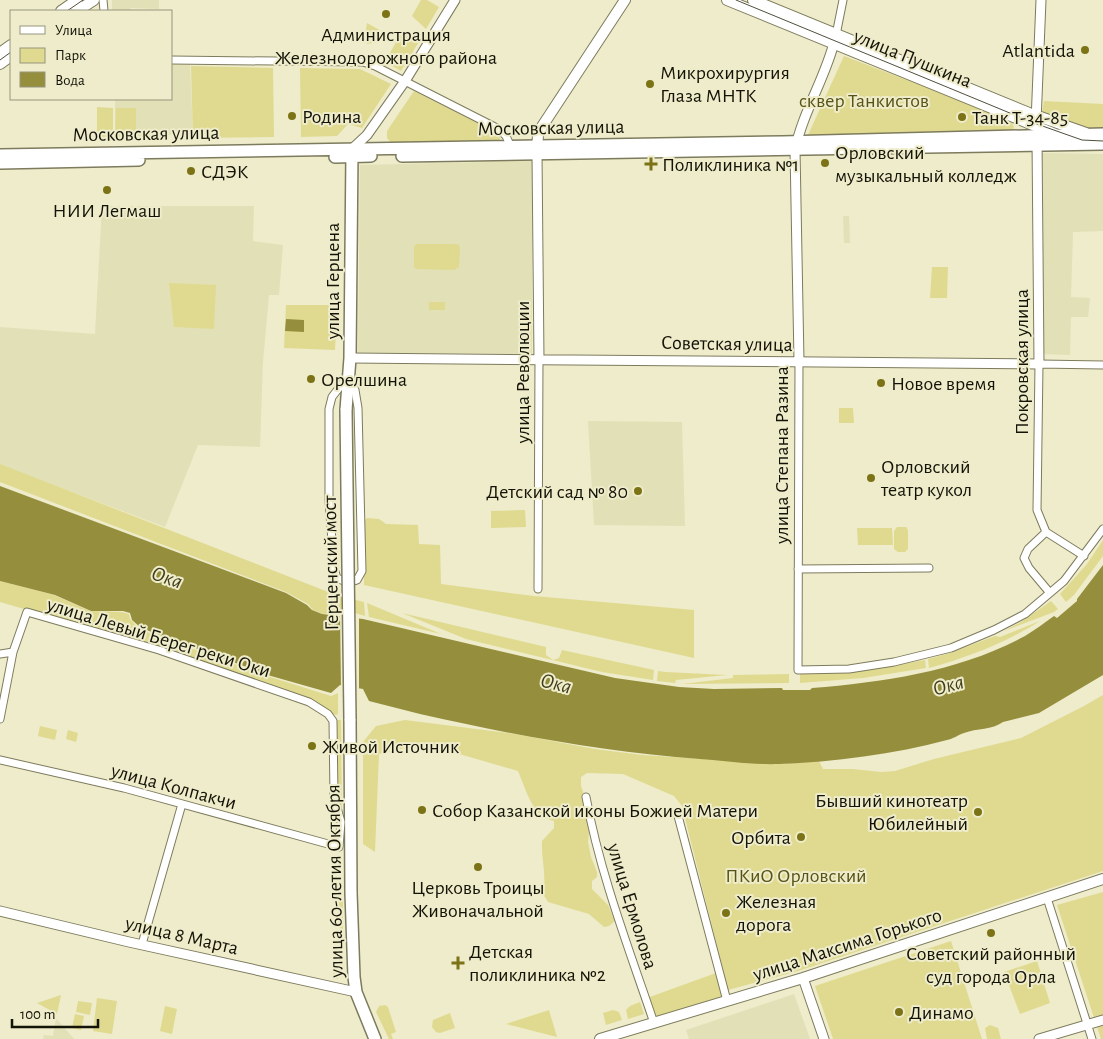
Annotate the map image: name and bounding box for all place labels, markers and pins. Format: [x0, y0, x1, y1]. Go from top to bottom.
marker: Администрация Железнодорожного района [380, 8, 392, 20]
place label: Администрация Железнодорожного района [275, 25, 497, 68]
place label: Atlantida [1002, 41, 1075, 61]
marker: Atlantida [1079, 44, 1091, 56]
place label: Микрохирургия Глаза МНТК [660, 63, 790, 106]
marker: Микрохирургия Глаза МНТК [644, 78, 656, 90]
place label: Родина [302, 107, 361, 127]
place label: Танк Т-34-85 [972, 108, 1068, 128]
marker: Родина [286, 110, 298, 122]
marker: Танк Т-34-85 [956, 111, 968, 123]
place label: Орловский музыкальный колледж [835, 143, 1017, 186]
place label: Поликлиника №1 [662, 155, 799, 175]
marker: Поликлиника №1 [644, 157, 658, 171]
marker: Орловский музыкальный колледж [819, 157, 831, 169]
place label: СДЭК [201, 162, 249, 182]
marker: СДЭК [185, 165, 197, 177]
marker: НИИ Легмаш [101, 184, 113, 196]
place label: НИИ Легмаш [53, 201, 161, 221]
place label: Орелшина [321, 370, 407, 390]
marker: Орелшина [305, 373, 317, 385]
place label: Новое время [891, 374, 996, 394]
marker: Новое время [875, 377, 887, 389]
place label: Орловский театр кукол [880, 457, 972, 500]
marker: Орловский театр кукол [865, 472, 877, 484]
place label: Детский сад № 80 [486, 482, 628, 502]
marker: Детский сад № 80 [632, 485, 644, 497]
place label: Живой Источник [322, 737, 459, 757]
marker: Живой Источник [306, 740, 318, 752]
place label: Бывший кинотеатр Юбилейный [815, 791, 968, 834]
place label: Собор Казанской иконы Божией Матери [432, 801, 758, 821]
marker: Собор Казанской иконы Божией Матери [416, 804, 428, 816]
marker: Бывший кинотеатр Юбилейный [972, 806, 984, 818]
place label: Орбита [731, 828, 791, 848]
marker: Орбита [795, 831, 807, 843]
marker: Церковь Троицы Живоначальной [472, 861, 484, 873]
place label: Церковь Троицы Живоначальной [411, 878, 545, 921]
place label: Железная дорога [736, 892, 816, 935]
marker: Железная дорога [720, 907, 732, 919]
marker: Советский районный суд города Орла [985, 927, 997, 939]
place label: Детская поликлиника №2 [469, 942, 606, 985]
place label: Советский районный суд города Орла [906, 944, 1076, 987]
marker: Детская поликлиника №2 [451, 956, 465, 970]
place label: Динамо [909, 1003, 974, 1023]
marker: Динамо [893, 1006, 905, 1018]

